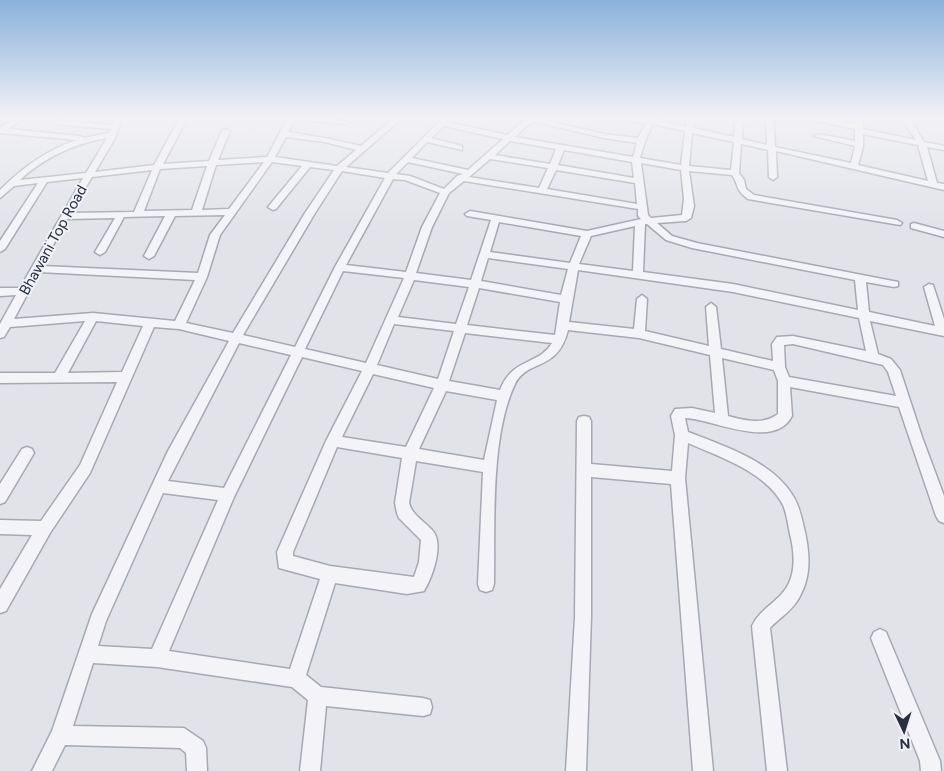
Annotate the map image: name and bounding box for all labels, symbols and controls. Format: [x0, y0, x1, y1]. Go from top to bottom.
street label: Bhawani Top Road [15, 182, 91, 298]
north arrow [879, 706, 929, 756]
text: N [899, 735, 911, 752]

